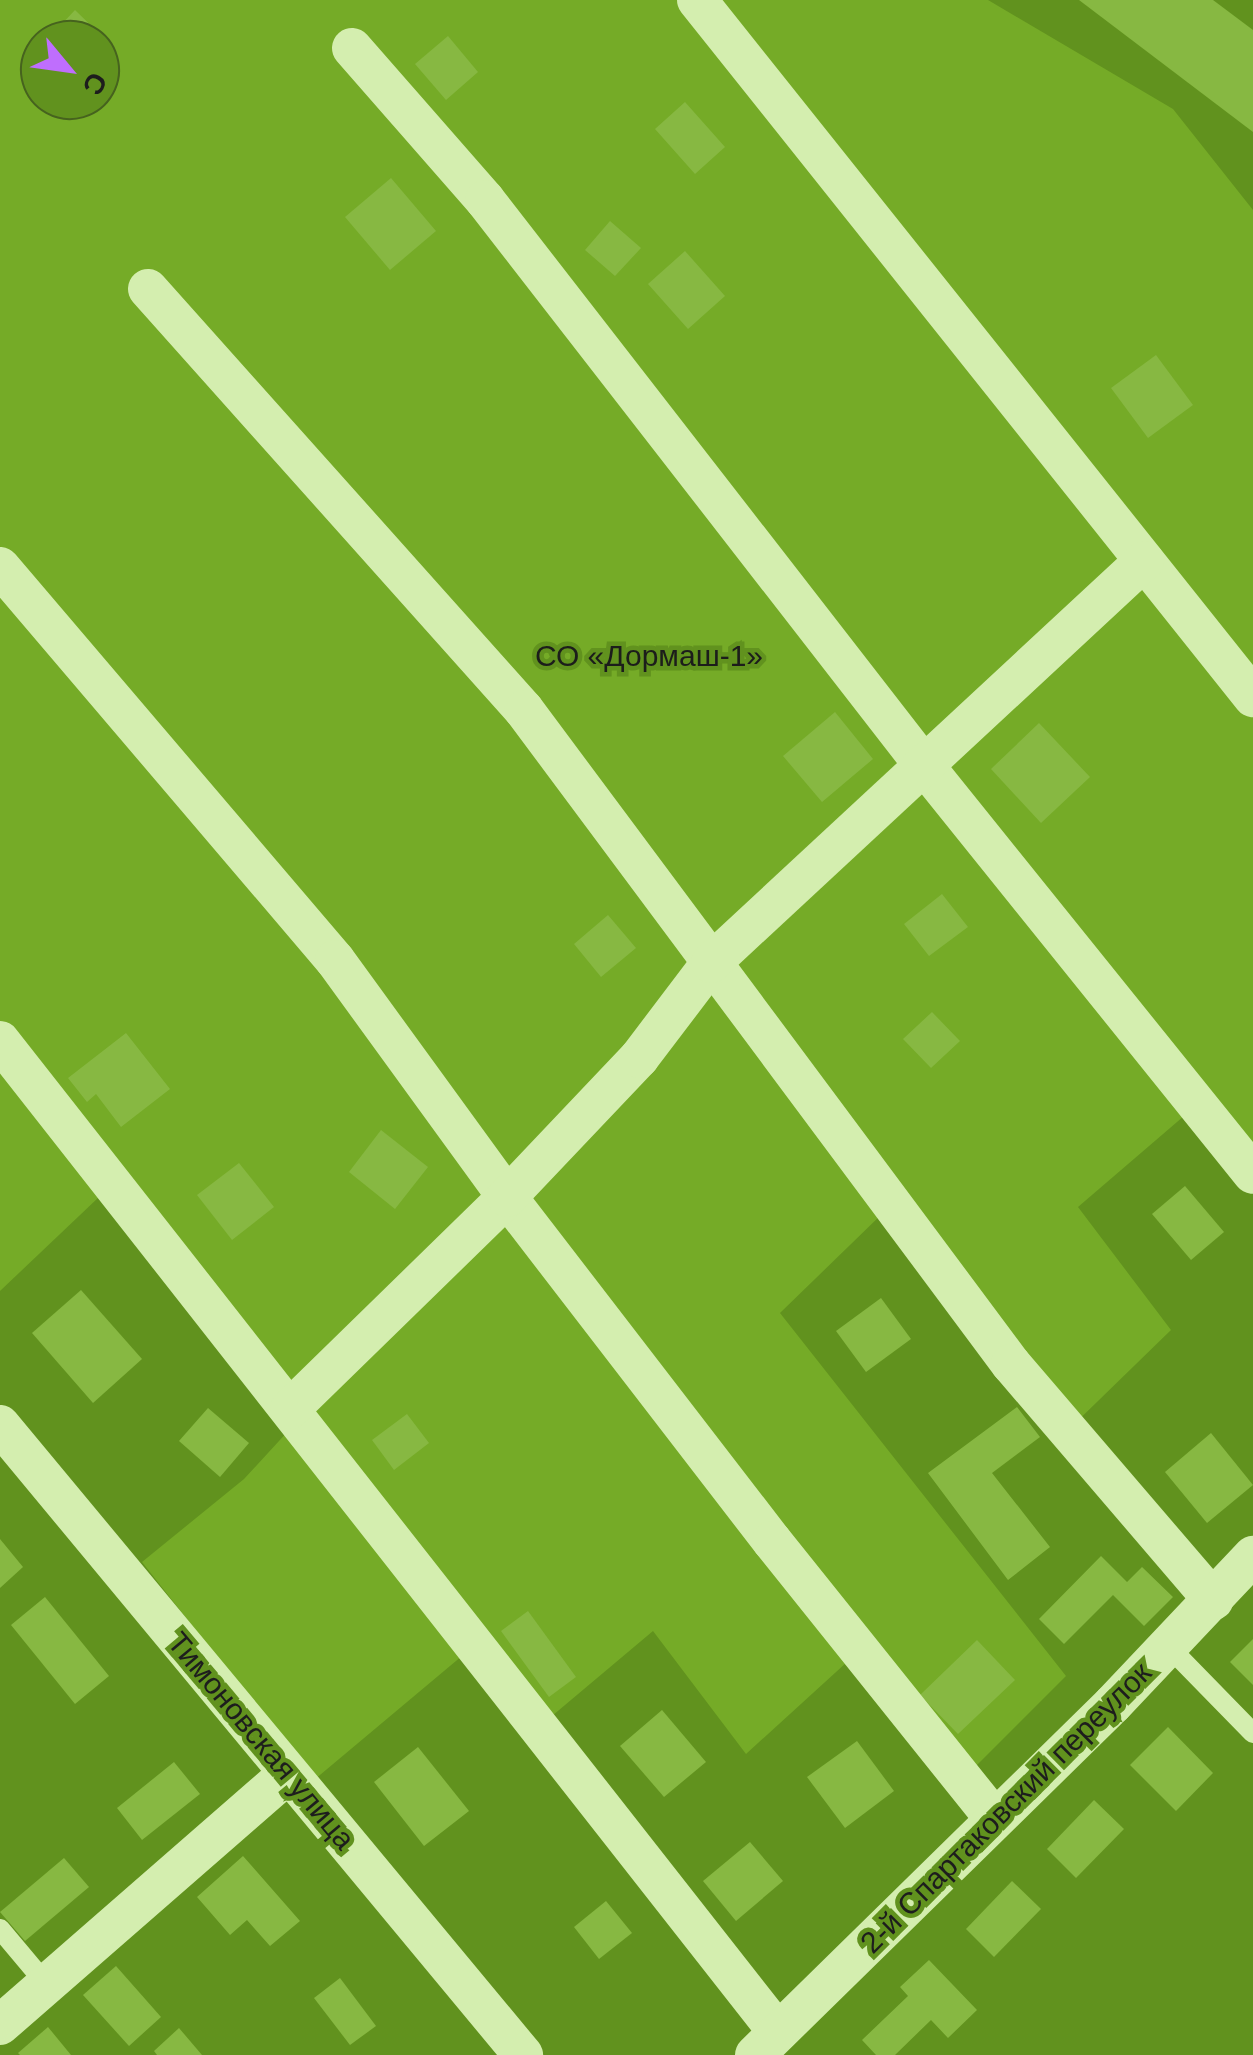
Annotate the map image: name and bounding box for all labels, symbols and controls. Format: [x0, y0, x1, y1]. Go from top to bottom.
north arrow [20, 20, 120, 120]
text: С [76, 67, 113, 100]
park label: СО «Дормаш-1» [535, 638, 763, 674]
street label: Тимоновская улица [160, 1625, 362, 1857]
street label: 2-й Спартаковский переулок [853, 1655, 1159, 1961]

